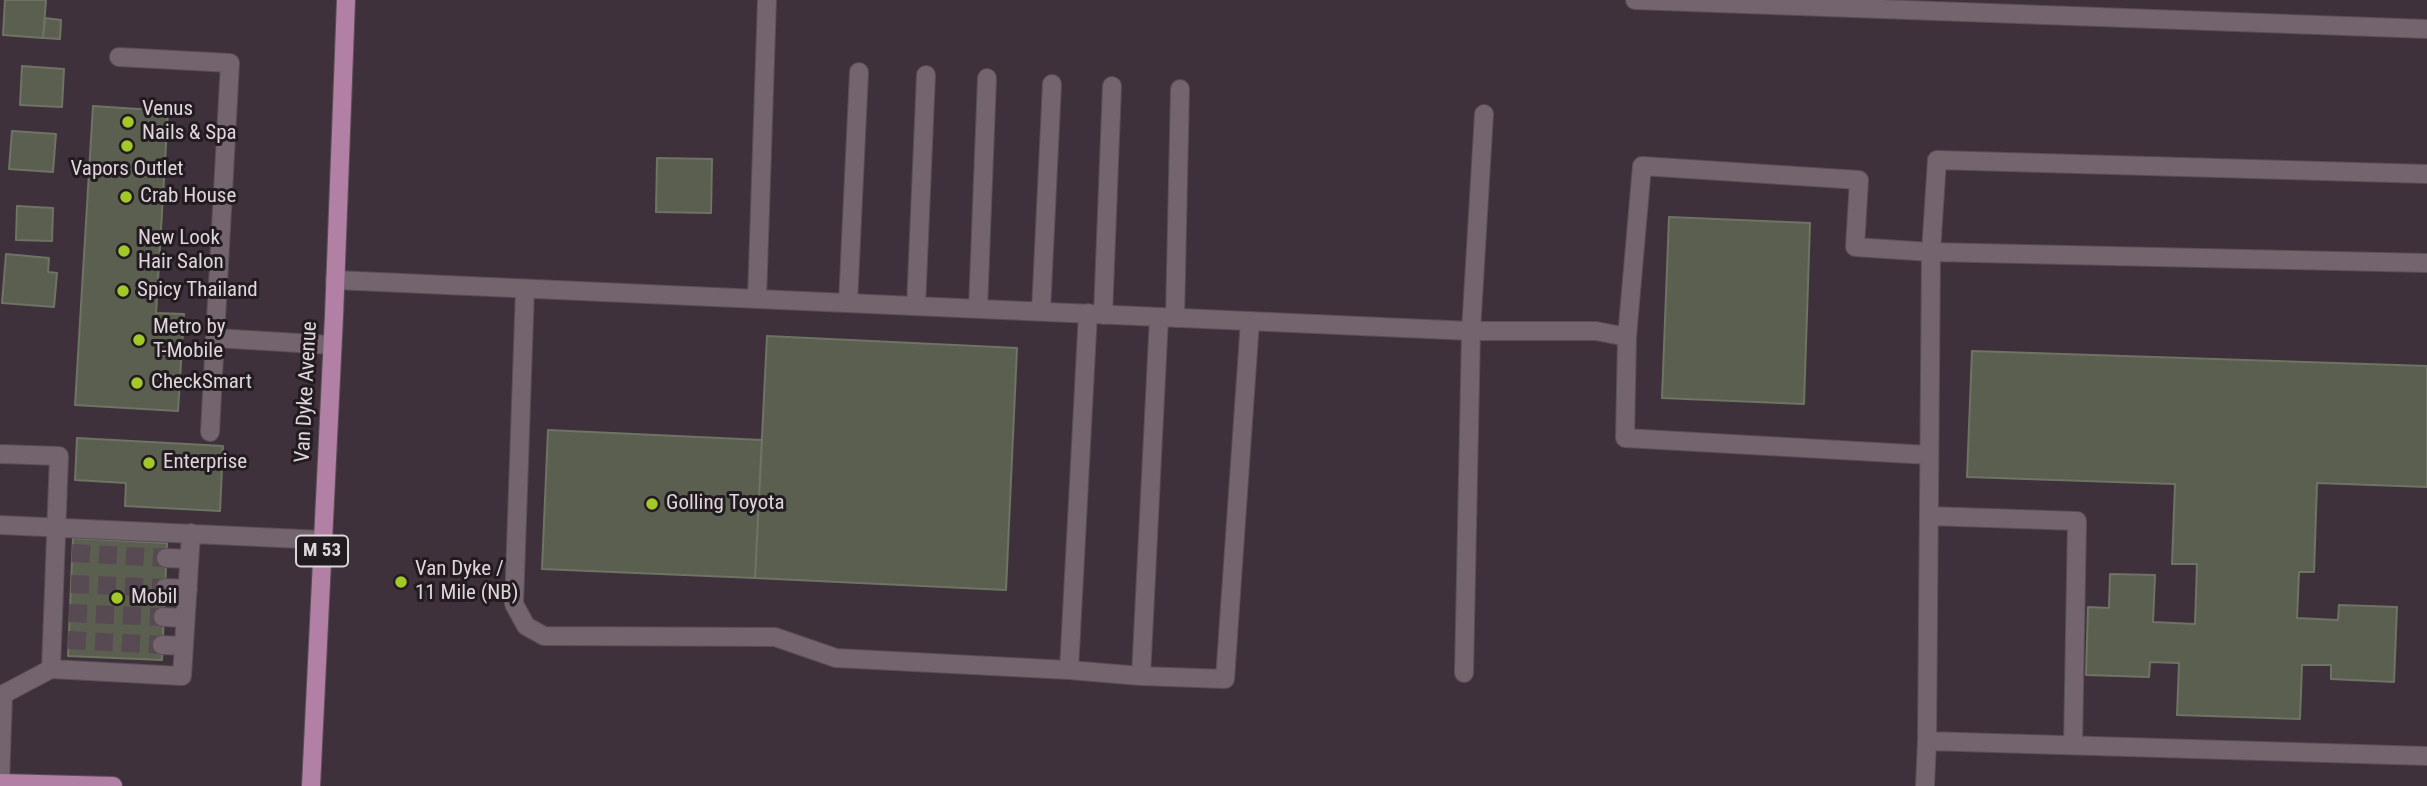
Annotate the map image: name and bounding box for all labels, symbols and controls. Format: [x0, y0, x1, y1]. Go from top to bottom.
place label: Venus Nails & Spa [142, 97, 237, 147]
marker: Venus Nails & Spa [120, 114, 136, 130]
marker: Vapors Outlet [119, 138, 135, 154]
place label: Vapors Outlet [71, 157, 183, 183]
place label: Crab House [140, 184, 236, 210]
marker: Crab House [118, 189, 134, 205]
place label: New Look Hair Salon [138, 226, 224, 276]
marker: New Look Hair Salon [116, 243, 132, 259]
place label: Spicy Thailand [137, 278, 258, 304]
marker: Spicy Thailand [115, 283, 131, 299]
place label: Metro by T-Mobile [153, 315, 225, 365]
street label: Van Dyke Avenue [291, 321, 323, 463]
marker: Metro by T-Mobile [131, 332, 147, 348]
place label: CheckSmart [151, 370, 252, 396]
marker: CheckSmart [129, 375, 145, 391]
place label: Enterprise [163, 450, 247, 476]
marker: Enterprise [141, 455, 157, 471]
place label: Golling Toyota [666, 491, 784, 517]
marker: Golling Toyota [644, 496, 660, 512]
road number: M 53 [296, 536, 348, 566]
place label: Van Dyke / 11 Mile (NB) [415, 557, 518, 607]
marker: Van Dyke / 11 Mile (NB) [393, 574, 409, 590]
place label: Mobil [131, 585, 177, 611]
marker: Mobil [109, 590, 125, 606]

